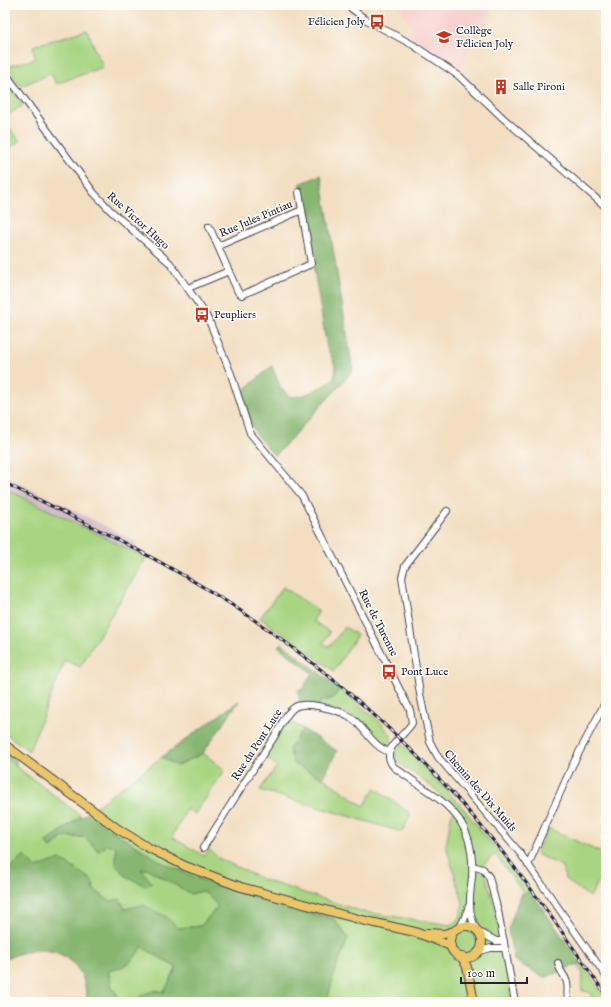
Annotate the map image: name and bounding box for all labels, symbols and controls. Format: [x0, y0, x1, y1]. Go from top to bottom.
bus stop icon: Félicien Joly [368, 13, 386, 31]
place label: Félicien Joly [308, 15, 366, 29]
place label: Collège Félicien Joly [456, 24, 514, 51]
school or university icon: Collège Félicien Joly [435, 28, 453, 46]
building icon: Salle Pironi [492, 78, 510, 96]
place label: Salle Pironi [513, 80, 565, 94]
street label: Rue Victor Hugo [104, 189, 172, 253]
street label: Rue Jules Pintiau [217, 197, 295, 241]
bus stop icon: Peupliers [193, 306, 211, 324]
place label: Peupliers [214, 308, 256, 322]
street label: Rue de Turenne [355, 587, 401, 659]
bus stop icon: Pont Luce [380, 663, 398, 681]
place label: Pont Luce [401, 665, 448, 679]
street label: Rue du Pont Luce [229, 706, 285, 784]
street label: Chemin des Dix Muids [441, 747, 519, 835]
scale bar [461, 959, 527, 985]
text: 100 m [467, 966, 495, 981]

